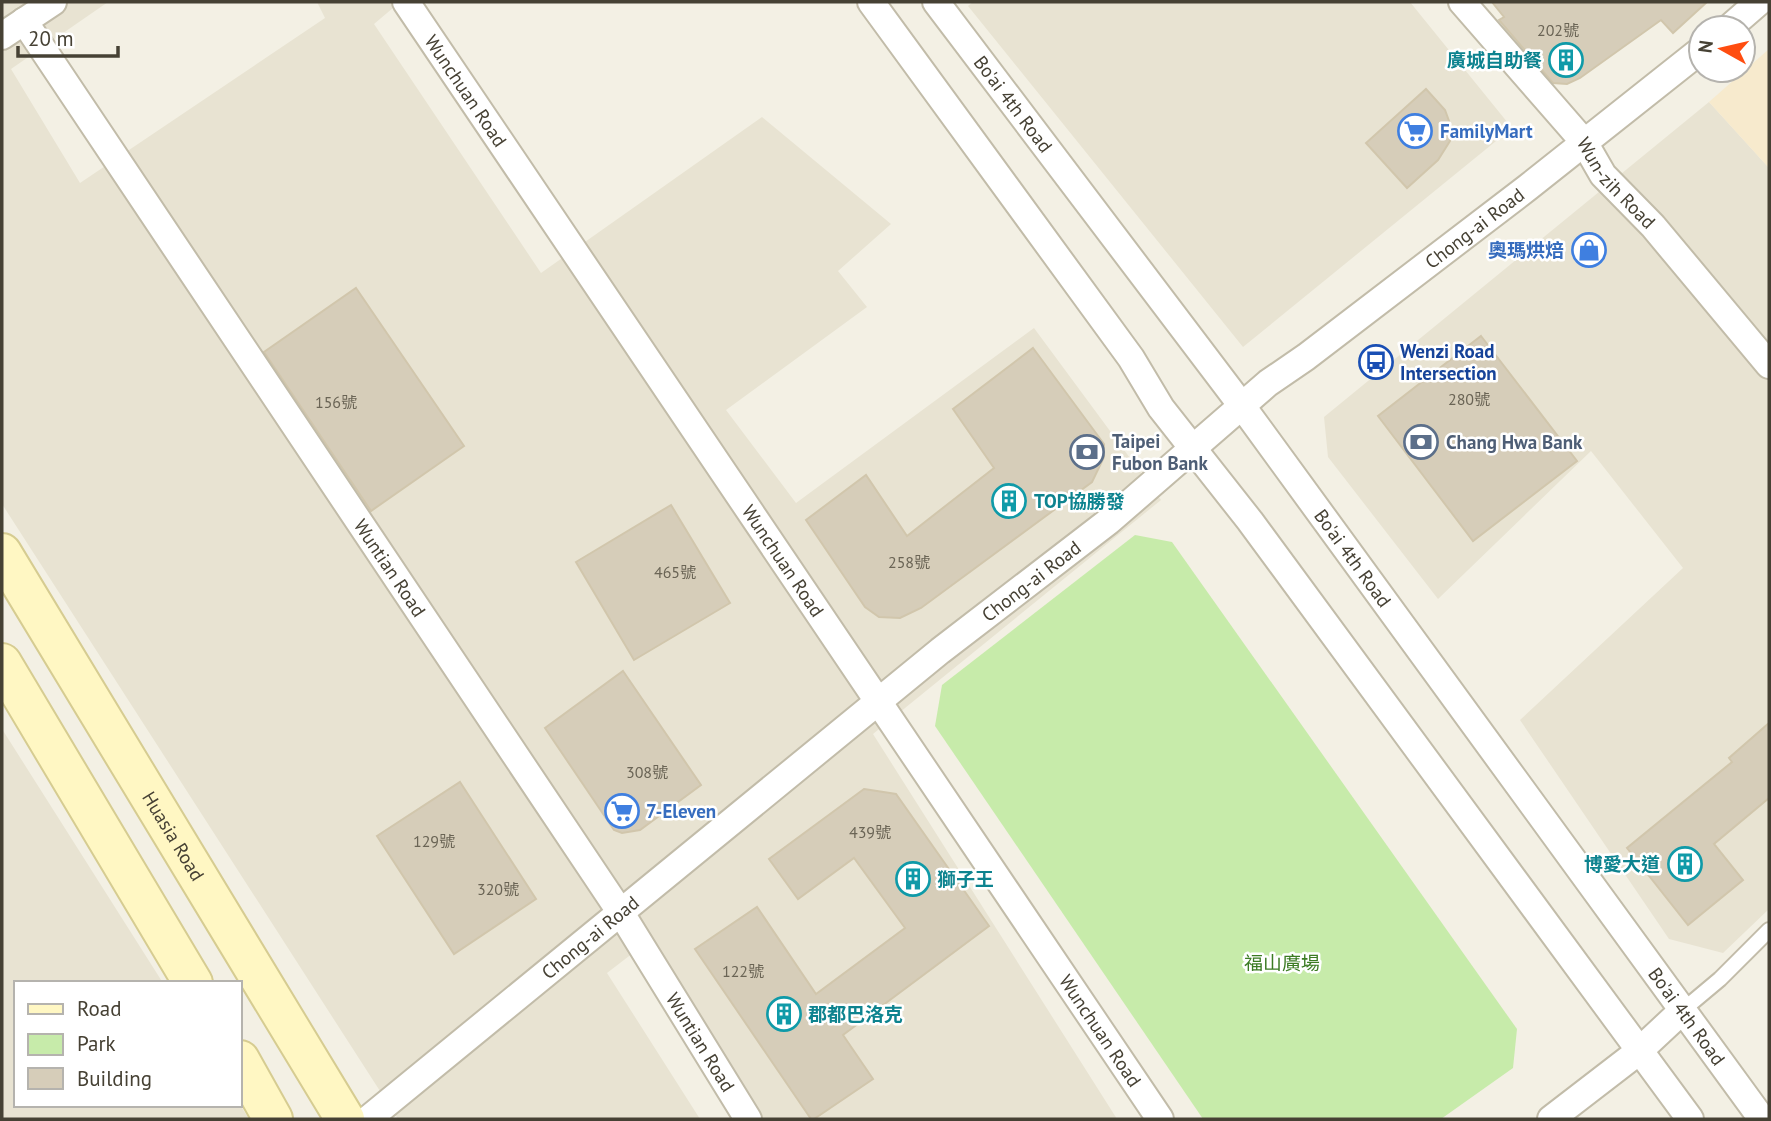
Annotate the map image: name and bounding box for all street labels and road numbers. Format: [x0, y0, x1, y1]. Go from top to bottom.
street label: Wunchuan Road [420, 30, 512, 151]
street label: Bo'ai 4th Road [969, 51, 1058, 157]
street label: Wun-zih Road [1572, 133, 1661, 233]
street label: Chong-ai Road [1420, 183, 1529, 274]
street label: Wunchuan Road [737, 500, 829, 621]
street label: Bo'ai 4th Road [1309, 504, 1397, 612]
street label: Wuntian Road [349, 514, 431, 621]
street label: Chong-ai Road [977, 535, 1085, 627]
street label: Huasia Road [137, 787, 210, 885]
street label: Chong-ai Road [537, 890, 644, 984]
street label: Bo'ai 4th Road [1643, 962, 1731, 1070]
street label: Wunchuan Road [1054, 970, 1147, 1091]
street label: Wuntian Road [661, 988, 740, 1096]

